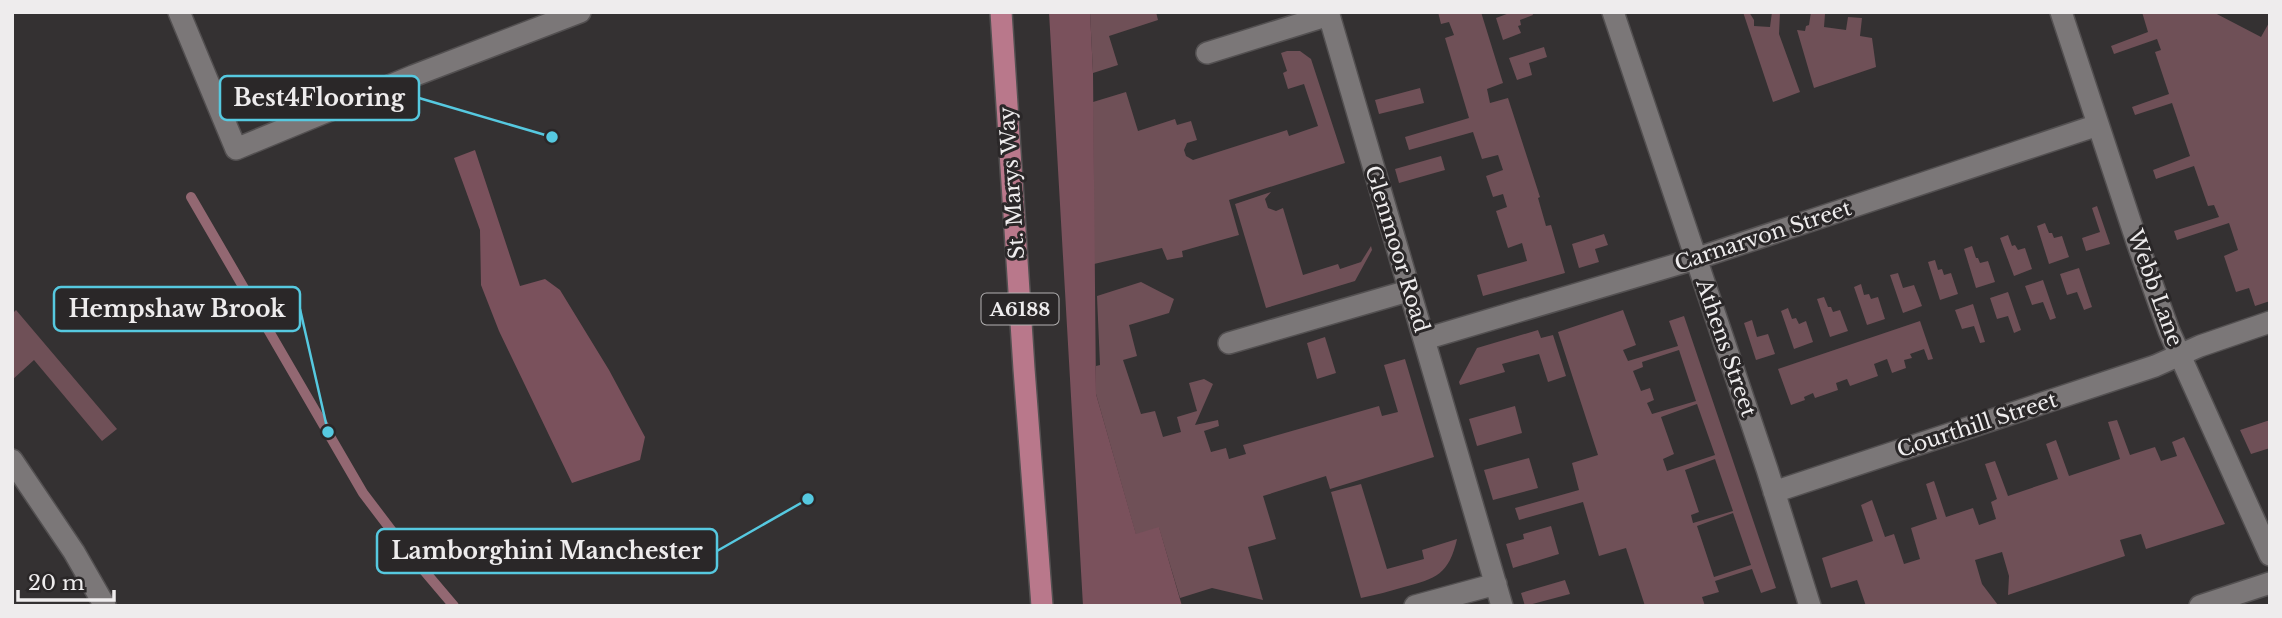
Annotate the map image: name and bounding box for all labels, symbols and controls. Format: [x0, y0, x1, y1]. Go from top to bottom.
callout: Best4Flooring [220, 76, 419, 120]
text: Best4Flooring [233, 84, 406, 112]
street label: St. Marys Way [994, 105, 1030, 260]
street label: Glenmoor Road [1359, 162, 1435, 336]
street label: Carnarvon Street [1671, 195, 1855, 277]
street label: Webb Lane [2122, 225, 2188, 350]
street label: Athens Street [1690, 275, 1762, 420]
callout: Hempshaw Brook [54, 287, 300, 331]
road number: A6188 [982, 294, 1058, 324]
text: Hempshaw Brook [68, 295, 286, 323]
street label: Courthill Street [1894, 387, 2061, 463]
callout: Lamborghini Manchester [377, 529, 717, 573]
text: Lamborghini Manchester [391, 537, 703, 565]
scale bar [18, 558, 114, 602]
text: 20 m [28, 570, 85, 596]

